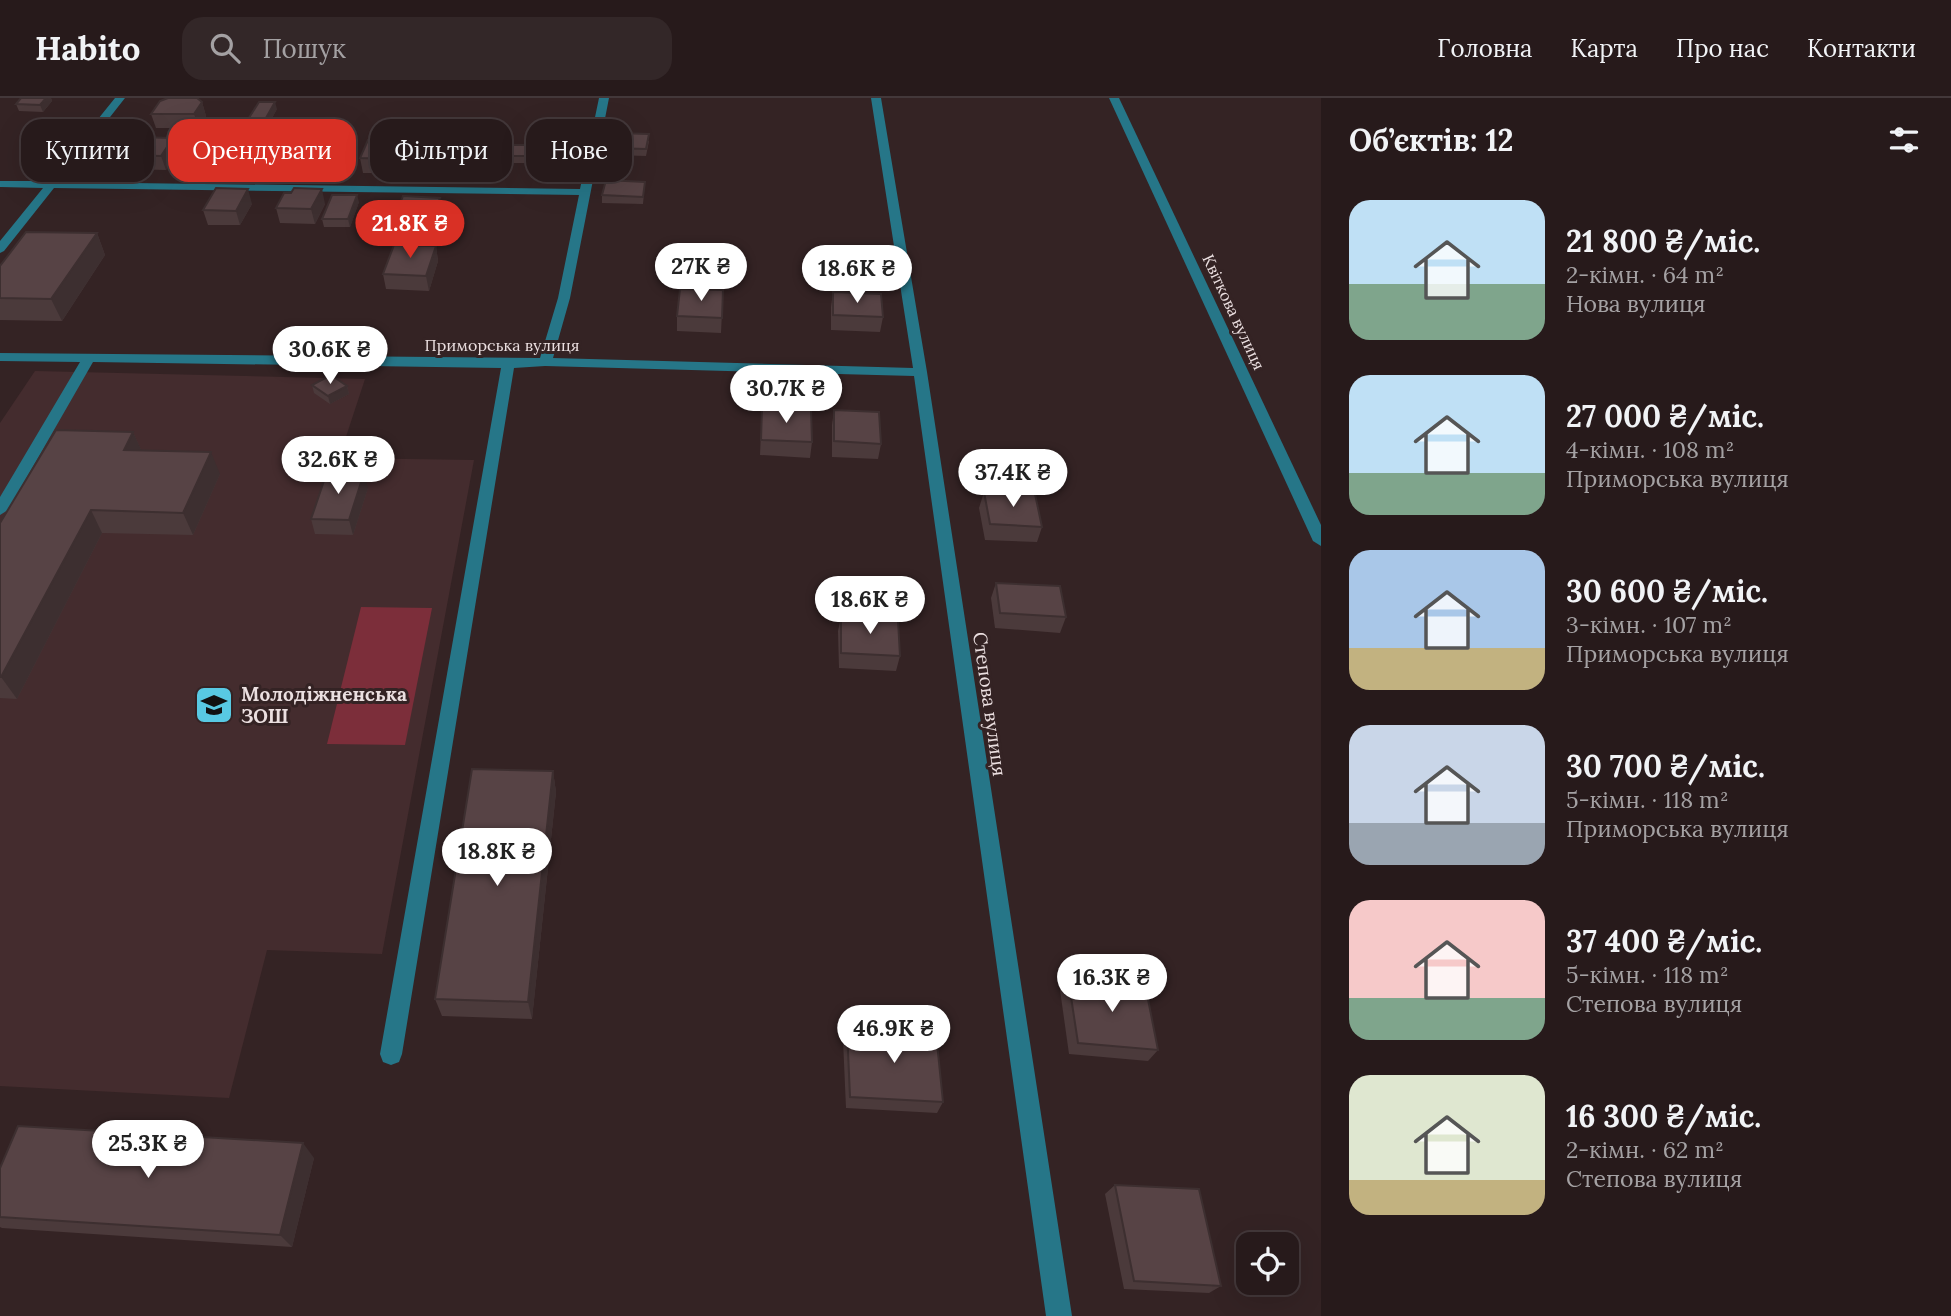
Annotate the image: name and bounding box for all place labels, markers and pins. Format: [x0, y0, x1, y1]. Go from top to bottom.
pin: 21.8K ₴ [345, 200, 475, 260]
pin: 27K ₴ [652, 244, 750, 303]
pin: 18.6K ₴ [792, 246, 922, 305]
pin: 30.6K ₴ [265, 327, 395, 386]
pin: 30.7K ₴ [721, 366, 851, 425]
pin: 32.6K ₴ [273, 436, 403, 496]
pin: 37.4K ₴ [948, 450, 1078, 509]
pin: 18.6K ₴ [805, 576, 935, 636]
place label: Молодіжненська ЗОШ [241, 682, 407, 728]
school or university icon: Молодіжненська ЗОШ [193, 684, 235, 726]
pin: 18.8K ₴ [432, 828, 562, 888]
pin: 16.3K ₴ [1047, 954, 1177, 1014]
pin: 46.9K ₴ [829, 1006, 959, 1065]
pin: 25.3K ₴ [83, 1121, 213, 1180]

